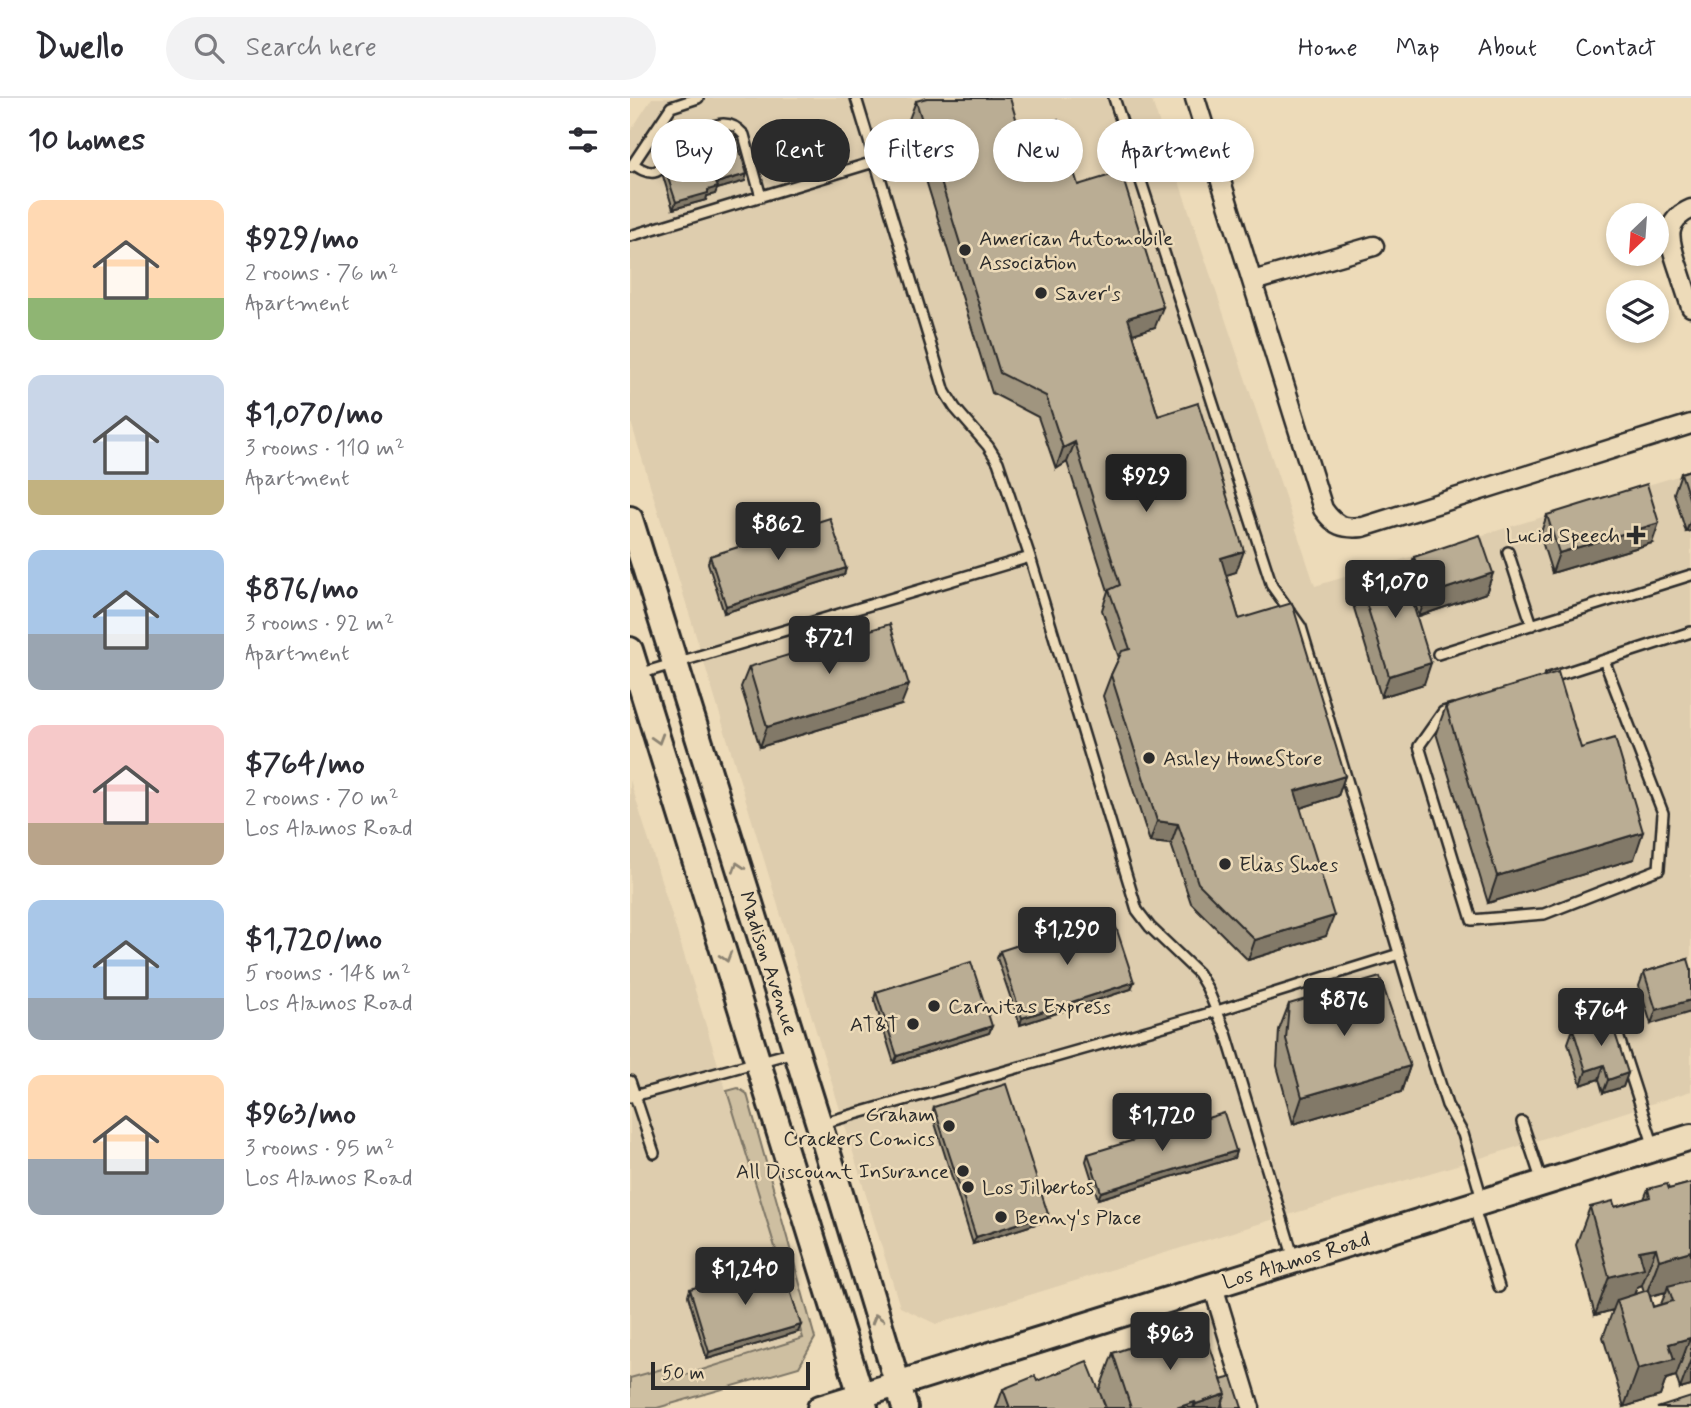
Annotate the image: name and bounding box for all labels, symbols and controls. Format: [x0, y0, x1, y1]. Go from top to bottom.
search box [166, 17, 656, 80]
text: Dwello [35, 26, 124, 70]
icon: search [190, 29, 228, 67]
text: Search here [246, 31, 377, 65]
text: Home [1298, 33, 1358, 64]
text: Map [1396, 33, 1440, 64]
text: About [1478, 33, 1537, 64]
text: Contact [1575, 33, 1656, 64]
chip: Buy [651, 119, 737, 182]
chip: Rent [751, 119, 850, 182]
chip: Filters [864, 119, 979, 182]
chip: New [993, 119, 1083, 182]
chip: Apartment [1097, 119, 1254, 182]
text: 10 homes [28, 121, 145, 160]
icon: filters [564, 121, 602, 159]
north arrow [1606, 203, 1670, 266]
map controls [1606, 203, 1669, 343]
text: $929/mo [245, 220, 359, 259]
place label: American Automobile Association [979, 225, 1173, 277]
icon: home [84, 228, 168, 312]
marker: American Automobile Association [957, 242, 973, 258]
text: 2 rooms · 76 m² [245, 259, 398, 289]
place label: Saver's [1055, 280, 1121, 308]
button: layers [1606, 280, 1669, 343]
marker: Saver's [1033, 285, 1049, 301]
text: Apartment [245, 289, 350, 319]
text: $1,070/mo [245, 395, 383, 434]
icon: home [84, 403, 168, 487]
text: 3 rooms · 110 m² [245, 434, 405, 464]
pin: $929 [1105, 454, 1187, 514]
text: $929 [1121, 462, 1171, 492]
text: Apartment [245, 464, 350, 494]
pin: $862 [737, 503, 819, 562]
text: $862 [752, 510, 804, 540]
place label: Lucid Speech [1506, 522, 1620, 550]
marker: Lucid Speech [1626, 525, 1646, 545]
pin: $1,070 [1338, 560, 1452, 620]
text: $1,070 [1361, 568, 1429, 598]
text: $876/mo [245, 570, 359, 609]
icon: home [84, 578, 168, 662]
text: 3 rooms · 92 m² [245, 609, 394, 639]
pin: $721 [788, 616, 870, 676]
text: $721 [805, 624, 853, 654]
text: Apartment [245, 639, 350, 669]
one-way arrow [649, 733, 664, 745]
text: $764/mo [245, 745, 365, 784]
place label: Ashley HomeStore [1163, 745, 1322, 773]
marker: Ashley HomeStore [1141, 750, 1157, 766]
icon: home [84, 753, 168, 837]
text: 2 rooms · 70 m² [245, 784, 399, 814]
text: Los Alamos Road [245, 814, 413, 844]
place label: Elias Shoes [1239, 851, 1338, 879]
marker: Elias Shoes [1217, 856, 1233, 872]
one-way arrow [732, 862, 747, 874]
street label: Madison Avenue [732, 888, 804, 1039]
pin: $1,290 [1010, 908, 1124, 967]
text: $1,290 [1034, 915, 1100, 945]
text: $1,720/mo [245, 920, 382, 959]
icon: home [84, 928, 168, 1012]
one-way arrow [717, 950, 732, 962]
text: 5 rooms · 148 m² [245, 959, 411, 989]
pin: $876 [1303, 978, 1385, 1038]
text: $876 [1320, 986, 1368, 1016]
pin: $764 [1560, 988, 1642, 1048]
text: Los Alamos Road [245, 989, 413, 1019]
place label: Carnitas Express [948, 993, 1111, 1021]
text: $764 [1574, 996, 1628, 1026]
marker: Carnitas Express [926, 998, 942, 1014]
place label: AT&T [850, 1011, 899, 1039]
marker: AT&T [905, 1016, 921, 1032]
pin: $1,720 [1105, 1094, 1219, 1153]
text: $963/mo [245, 1095, 356, 1134]
place label: Graham Crackers Comics [783, 1101, 935, 1153]
text: $1,720 [1129, 1101, 1195, 1131]
icon: home [84, 1103, 168, 1187]
marker: Graham Crackers Comics [941, 1118, 957, 1134]
text: 3 rooms · 95 m² [245, 1134, 394, 1164]
place label: All Discount Insurance [736, 1158, 949, 1186]
marker: All Discount Insurance [955, 1163, 971, 1179]
text: Los Alamos Road [245, 1164, 413, 1194]
place label: Los Jilbertos [982, 1174, 1094, 1202]
marker: Los Jilbertos [960, 1179, 976, 1195]
place label: Benny's Place [1015, 1204, 1141, 1232]
marker: Benny's Place [993, 1209, 1009, 1225]
street label: Los Alamos Road [1219, 1225, 1374, 1297]
pin: $1,240 [688, 1248, 802, 1307]
text: $1,240 [711, 1255, 779, 1285]
pin: $963 [1129, 1312, 1211, 1372]
one-way arrow [871, 1313, 886, 1325]
text: $963 [1147, 1320, 1193, 1350]
scale bar [651, 1359, 810, 1391]
text: 50 m [662, 1361, 705, 1386]

